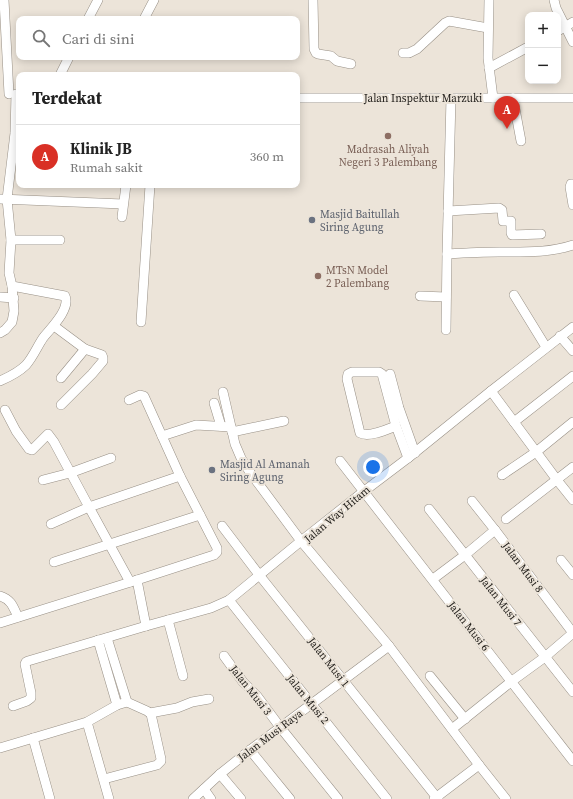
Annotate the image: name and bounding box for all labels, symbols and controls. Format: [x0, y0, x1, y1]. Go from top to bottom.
map controls [525, 12, 561, 84]
button: + [525, 12, 561, 48]
search box [16, 16, 300, 60]
icon: search [30, 27, 52, 49]
text: Cari di sini [62, 28, 134, 49]
button: − [525, 48, 561, 84]
text: Terdekat [32, 86, 102, 110]
street label: Jalan Inspektur Marzuki [363, 91, 482, 106]
pin: A [494, 96, 520, 129]
marker: Madrasah Aliyah Negeri 3 Palembang [383, 131, 393, 141]
text: Klinik JB [70, 138, 132, 159]
place label: Madrasah Aliyah Negeri 3 Palembang [339, 142, 438, 170]
text: A [41, 148, 49, 165]
text: 360 m [250, 148, 284, 165]
text: Rumah sakit [70, 159, 143, 176]
place label: Masjid Baitullah Siring Agung [320, 207, 400, 235]
marker: Masjid Baitullah Siring Agung [307, 215, 317, 225]
place label: MTsN Model 2 Palembang [326, 263, 389, 291]
marker: MTsN Model 2 Palembang [313, 271, 323, 281]
place label: Masjid Al Amanah Siring Agung [220, 457, 310, 485]
your location [363, 457, 383, 477]
marker: Masjid Al Amanah Siring Agung [207, 465, 217, 475]
street label: Jalan Way Hitam [301, 482, 373, 547]
street label: Jalan Musi 8 [498, 538, 547, 596]
street label: Jalan Musi 7 [476, 572, 525, 630]
street label: Jalan Musi 6 [444, 597, 493, 655]
street label: Jalan Musi 1 [304, 633, 353, 690]
street label: Jalan Musi 3 [226, 661, 275, 719]
street label: Jalan Musi 2 [282, 671, 333, 728]
street label: Jalan Musi Raya [234, 706, 306, 765]

